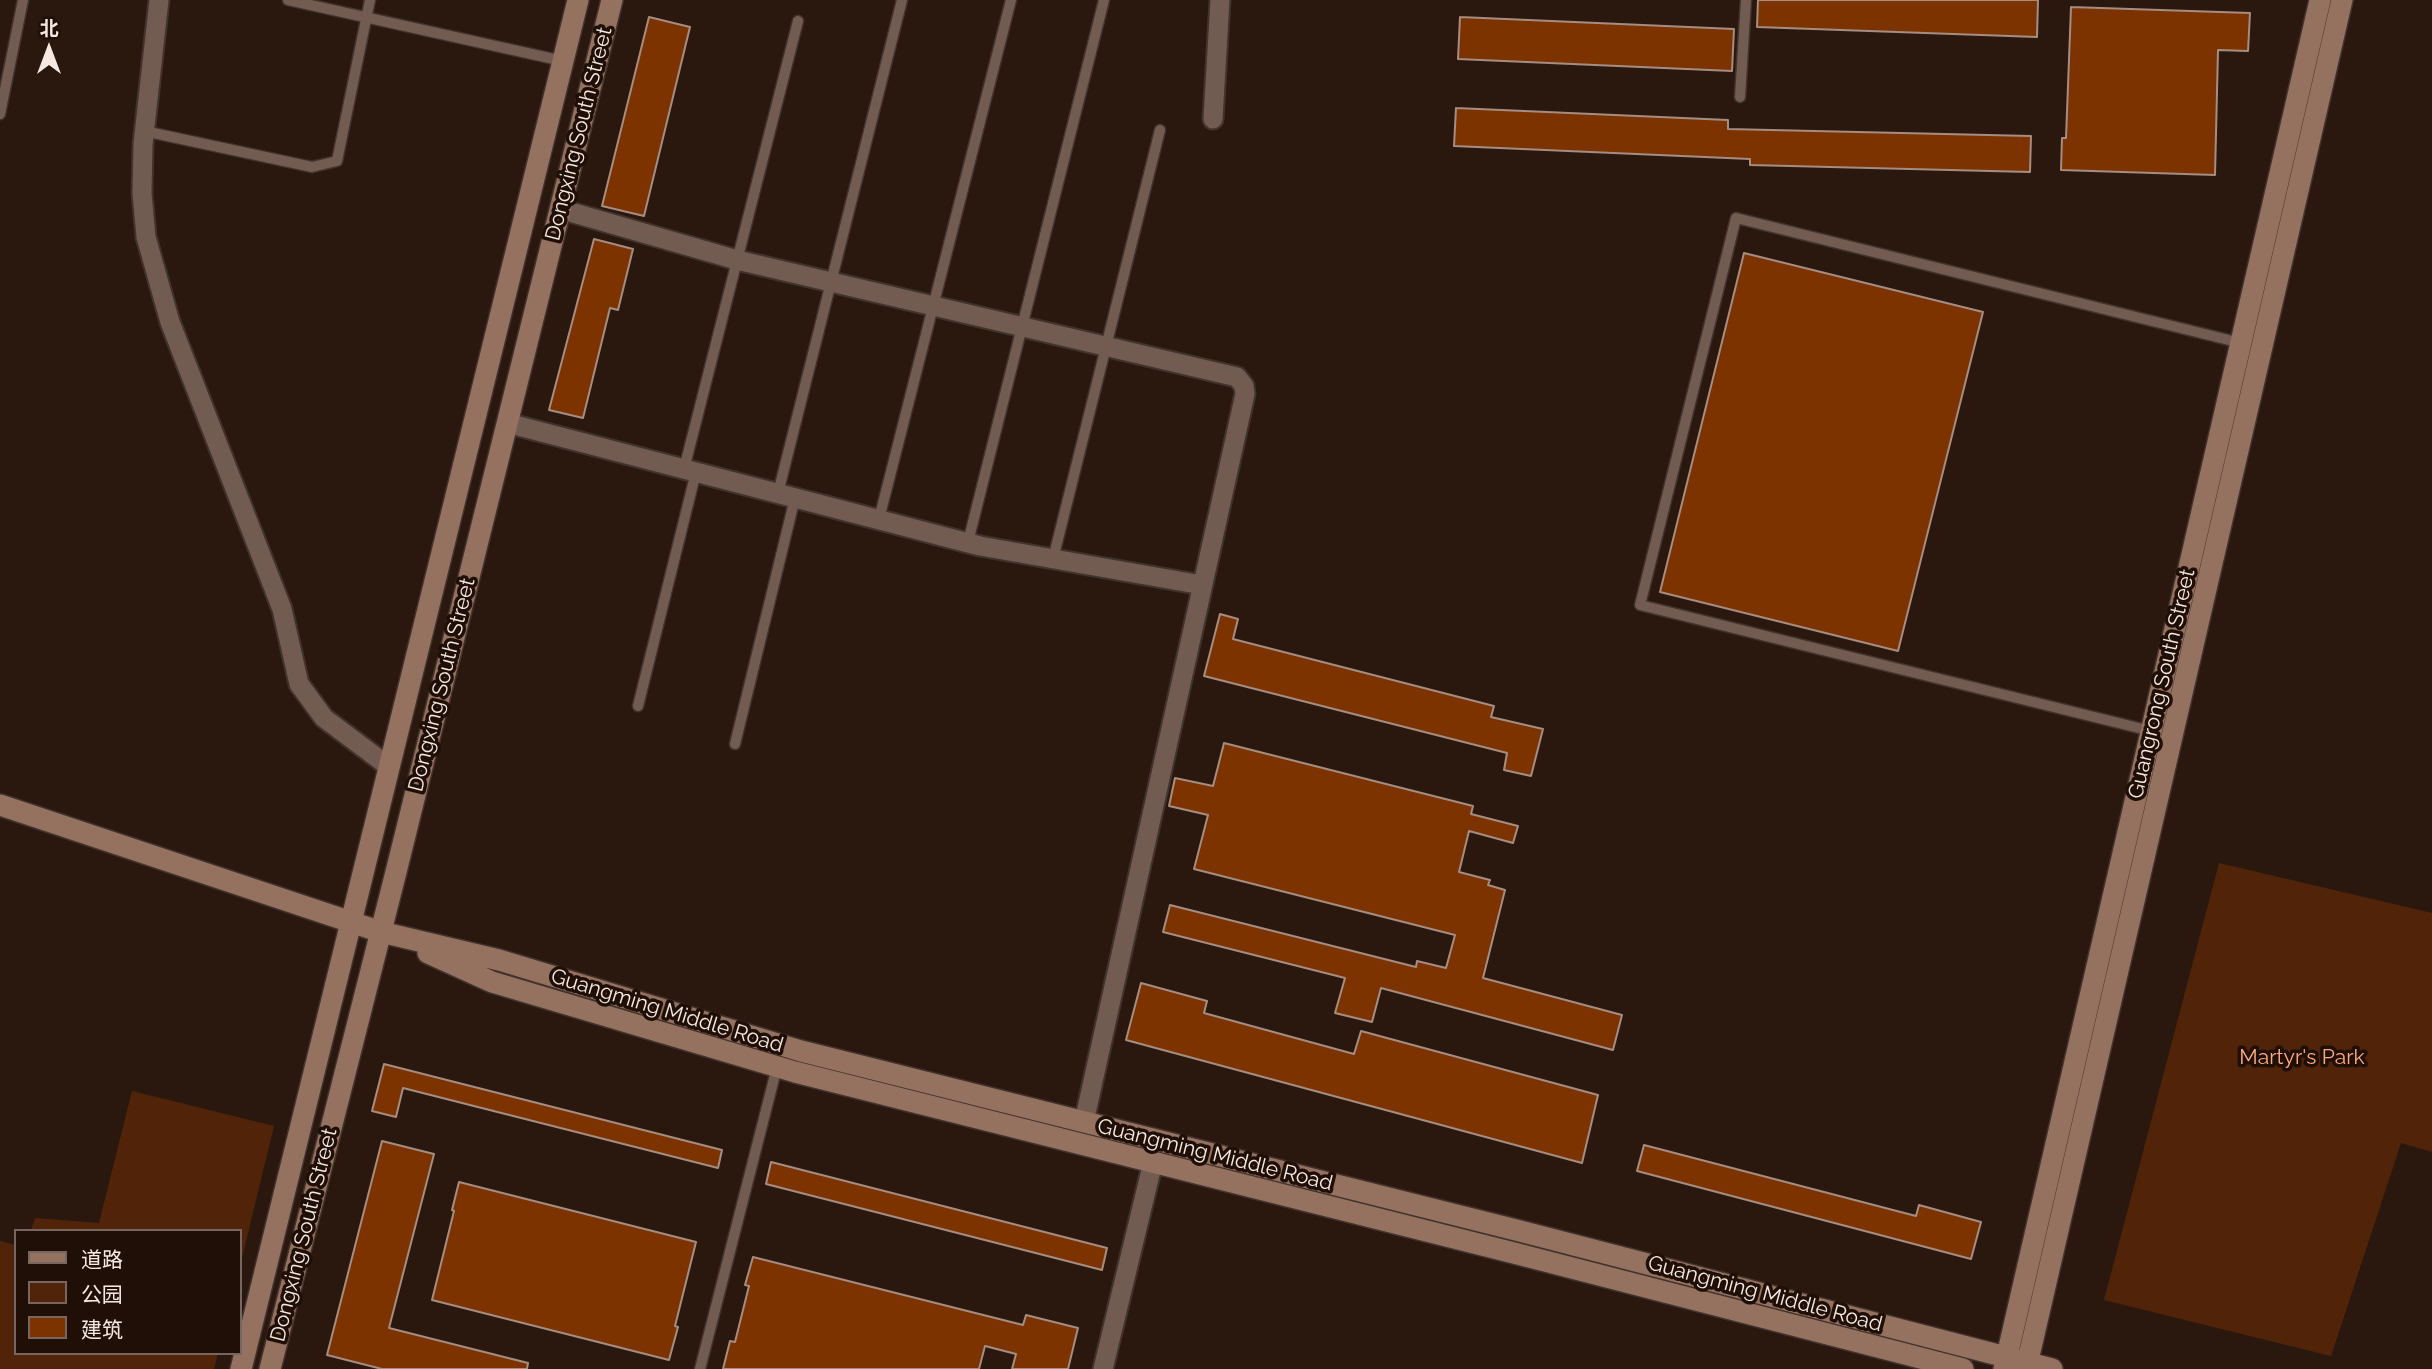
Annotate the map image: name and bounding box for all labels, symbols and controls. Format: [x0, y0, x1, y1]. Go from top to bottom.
north arrow [14, 14, 84, 84]
text: 北 [39, 17, 59, 39]
street label: Dongxing South Street [540, 25, 618, 243]
street label: Guangrong South Street [2123, 567, 2201, 801]
street label: Dongxing South Street [403, 576, 481, 794]
street label: Guangming Middle Road [548, 964, 786, 1058]
park label: Martyr's Park [2239, 1045, 2365, 1071]
street label: Guangming Middle Road [1095, 1114, 1335, 1196]
street label: Dongxing South Street [265, 1126, 343, 1344]
legend [14, 1229, 242, 1355]
text: 道路 [81, 1247, 123, 1272]
street label: Guangming Middle Road [1645, 1251, 1885, 1337]
text: 公园 [81, 1282, 123, 1307]
text: 建筑 [81, 1317, 123, 1342]

